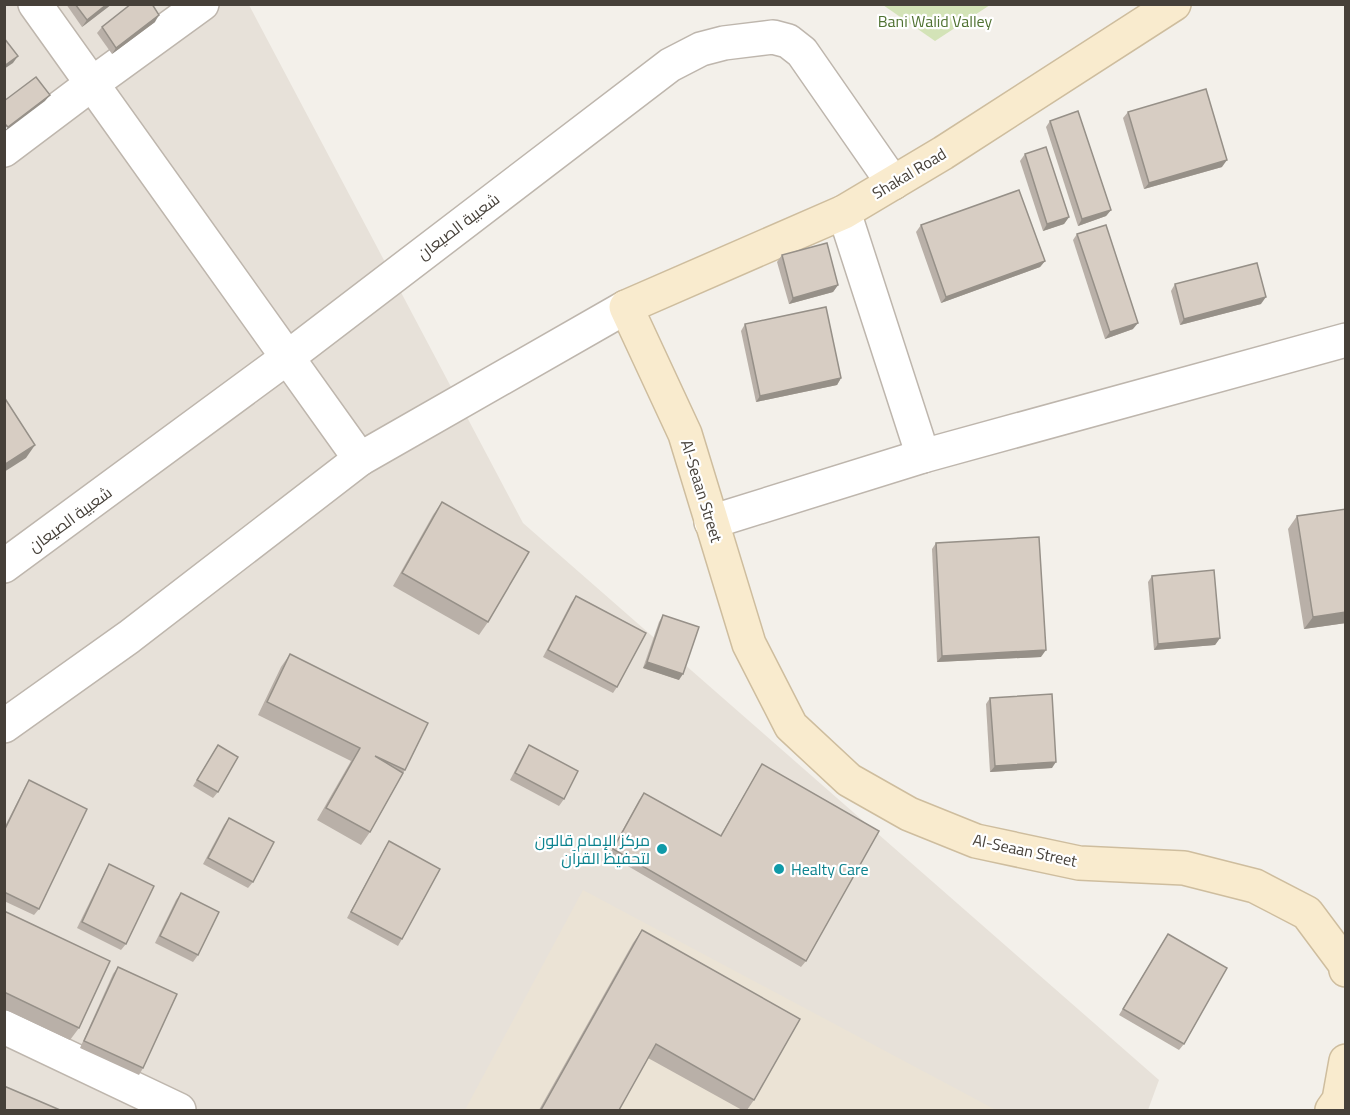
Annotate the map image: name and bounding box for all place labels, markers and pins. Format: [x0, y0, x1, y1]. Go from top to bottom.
place label: مركز الإمام قالون لتحفيظ القرآن [535, 828, 650, 870]
marker: مركز الإمام قالون لتحفيظ القرآن [655, 842, 669, 856]
place label: Healty Care [791, 857, 869, 881]
marker: Healty Care [772, 862, 786, 876]

